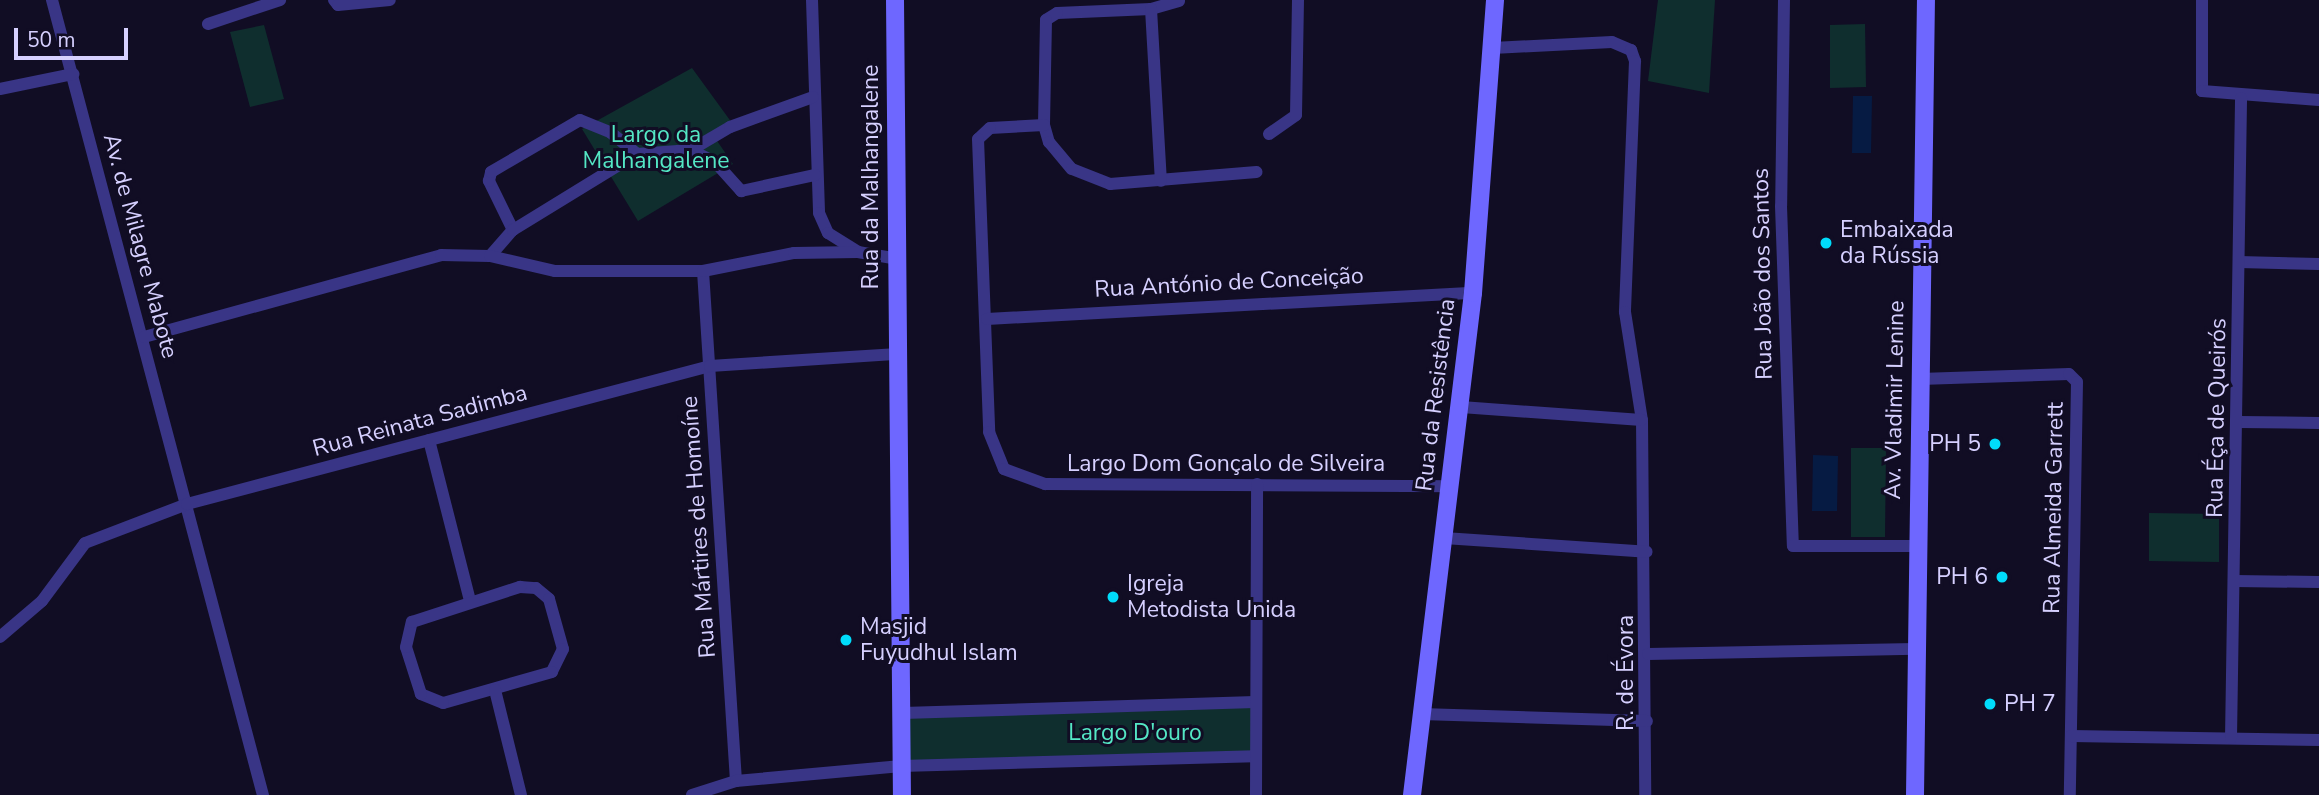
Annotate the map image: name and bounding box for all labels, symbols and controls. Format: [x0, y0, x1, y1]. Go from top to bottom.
scale bar [18, 14, 131, 58]
text: 50 m [27, 26, 76, 54]
street label: Rua da Malhangalene [857, 65, 885, 289]
park label: Largo da Malhangalene [583, 121, 729, 175]
street label: Av. de Milagre Mabote [97, 131, 183, 361]
street label: Rua João dos Santos [1747, 168, 1779, 380]
place label: Embaixada da Rússia [1840, 216, 1954, 270]
marker: Embaixada da Rússia [1818, 235, 1834, 251]
street label: Rua António de Conceição [1094, 262, 1364, 304]
street label: Rua da Resistência [1410, 297, 1462, 493]
street label: Av. Vladimir Lenine [1879, 300, 1911, 500]
street label: Rua Éça de Queirós [2201, 318, 2233, 518]
street label: Rua Reinata Sadimba [310, 379, 530, 463]
street label: Rua Mártires de Homoíne [676, 395, 722, 659]
street label: Rua Almeida Garrett [2038, 402, 2070, 614]
place label: PH 5 [1929, 430, 1981, 458]
marker: PH 5 [1987, 436, 2003, 452]
street label: Largo Dom Gonçalo de Silveira [1067, 450, 1385, 478]
place label: PH 6 [1936, 563, 1988, 591]
marker: PH 6 [1994, 569, 2010, 585]
place label: Igreja Metodista Unida [1127, 570, 1296, 624]
marker: Igreja Metodista Unida [1105, 589, 1121, 605]
place label: Masjid Fuyudhul Islam [860, 613, 1018, 667]
street label: R. de Évora [1612, 615, 1640, 731]
marker: Masjid Fuyudhul Islam [838, 632, 854, 648]
place label: PH 7 [2004, 690, 2056, 718]
marker: PH 7 [1982, 696, 1998, 712]
park label: Largo D'ouro [1068, 719, 1202, 747]

